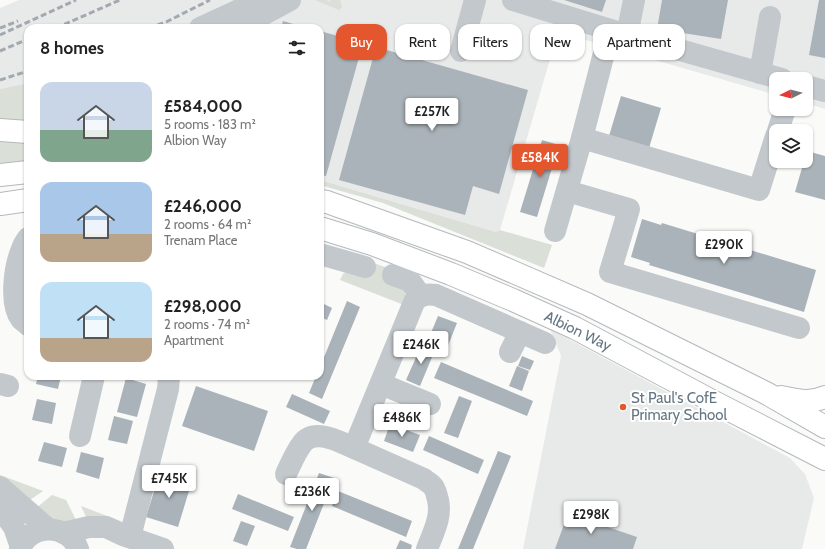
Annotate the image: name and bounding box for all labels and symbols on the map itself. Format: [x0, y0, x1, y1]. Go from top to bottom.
north arrow [769, 72, 813, 116]
pin: £257K [404, 98, 460, 132]
pin: £584K [512, 144, 568, 178]
pin: £290K [696, 231, 752, 265]
street label: Albion Way [542, 307, 615, 355]
pin: £246K [393, 331, 449, 365]
place label: St Paul's CofE Primary School [631, 389, 728, 424]
marker: St Paul's CofE Primary School [618, 402, 628, 412]
pin: £486K [374, 404, 430, 438]
pin: £745K [141, 465, 197, 499]
pin: £236K [284, 478, 340, 512]
pin: £298K [563, 501, 619, 535]

